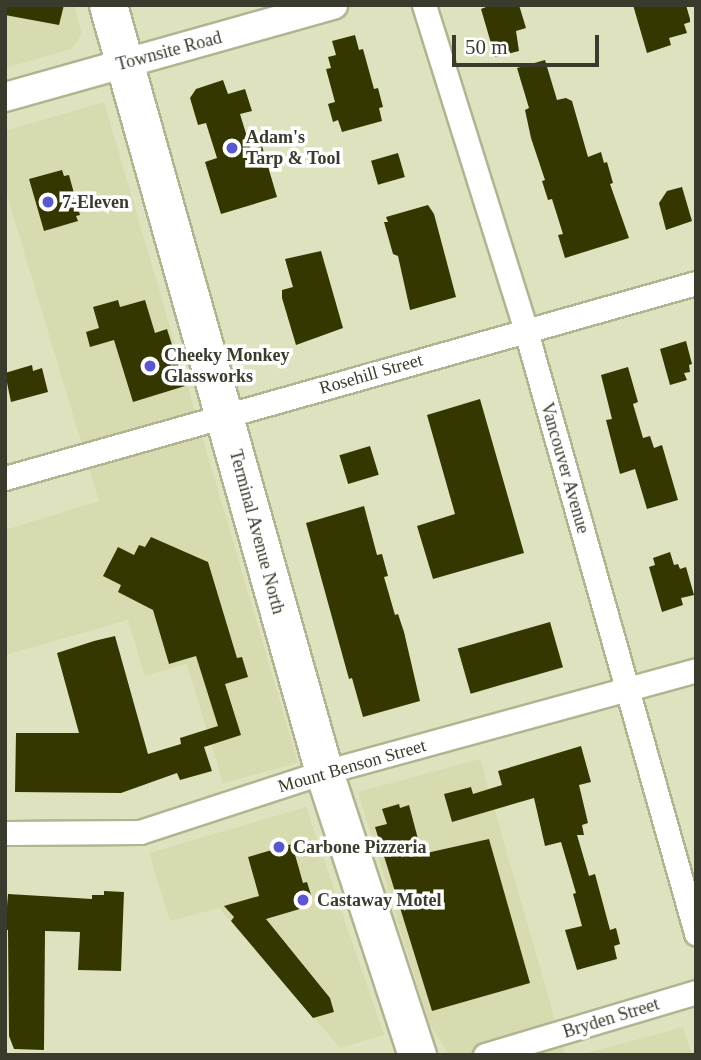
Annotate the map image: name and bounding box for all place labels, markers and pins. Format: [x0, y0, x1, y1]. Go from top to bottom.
place label: Adam's Tarp & Tool [246, 127, 341, 170]
marker: Adam's Tarp & Tool [224, 140, 240, 156]
place label: 7-Eleven [62, 191, 129, 213]
marker: 7-Eleven [40, 194, 56, 210]
place label: Cheeky Monkey Glassworks [164, 345, 289, 388]
marker: Cheeky Monkey Glassworks [142, 358, 158, 374]
place label: Carbone Pizzeria [293, 836, 426, 858]
marker: Carbone Pizzeria [271, 839, 287, 855]
place label: Castaway Motel [317, 889, 441, 911]
marker: Castaway Motel [295, 892, 311, 908]

